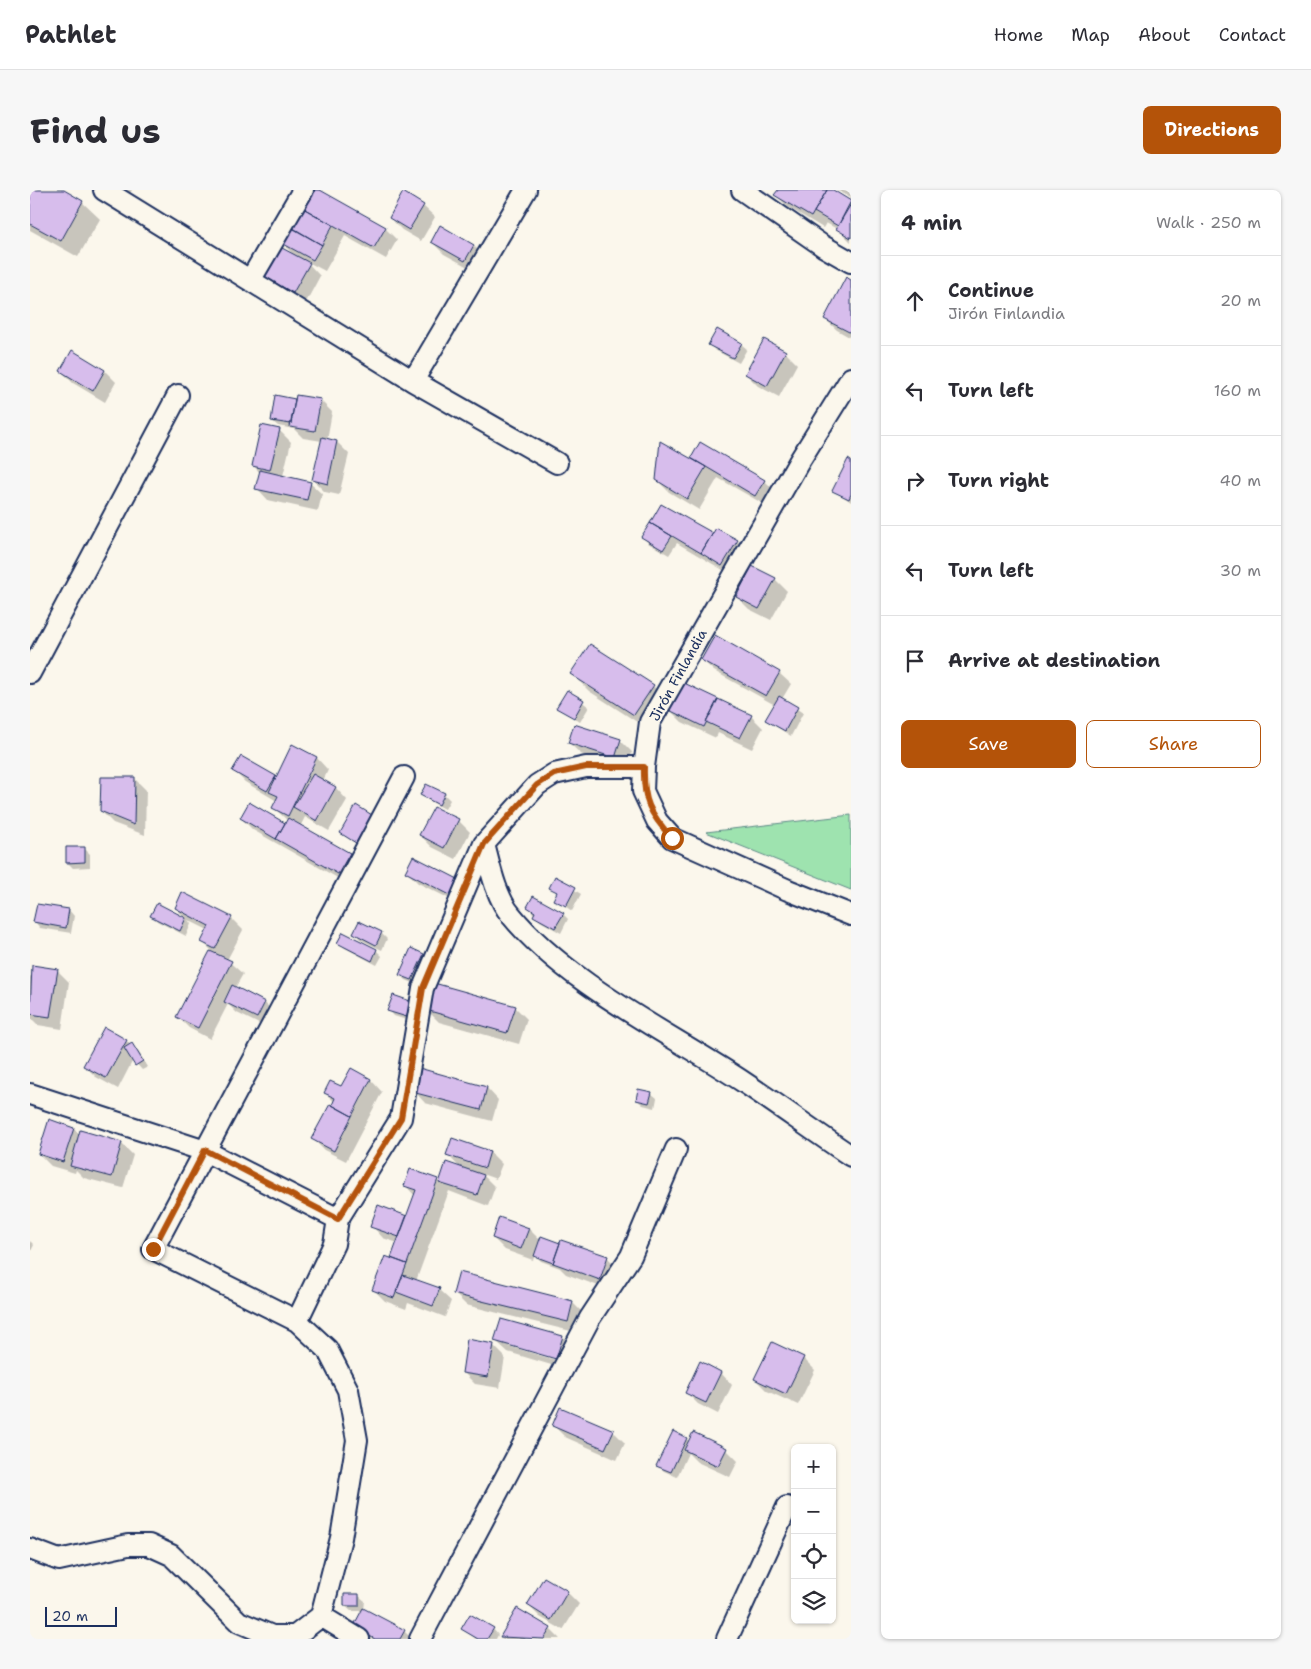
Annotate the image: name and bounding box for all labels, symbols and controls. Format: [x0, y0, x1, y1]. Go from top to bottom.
text: Pathlet [25, 19, 116, 51]
text: Home [994, 23, 1043, 47]
text: Map [1071, 23, 1110, 47]
text: About [1138, 23, 1191, 47]
text: Contact [1219, 23, 1286, 47]
button: Directions [1143, 106, 1281, 154]
text: Find us [30, 107, 161, 154]
text: 4 min [901, 209, 962, 237]
text: Walk · 250 m [1156, 212, 1261, 233]
text: Continue [948, 278, 1034, 303]
icon: ahead [901, 287, 929, 315]
text: 20 m [1220, 290, 1261, 311]
text: Jirón Finlandia [948, 303, 1065, 324]
icon: left [901, 377, 929, 405]
text: Turn left [948, 378, 1034, 403]
text: 160 m [1214, 380, 1261, 401]
icon: right [901, 467, 929, 495]
text: Turn right [948, 468, 1049, 493]
text: 40 m [1219, 470, 1261, 491]
icon: left [901, 557, 929, 585]
text: Turn left [948, 558, 1034, 583]
text: 30 m [1220, 560, 1261, 581]
street label: Jirón Finlandia [645, 626, 711, 724]
icon: arrive [901, 647, 929, 675]
text: Arrive at destination [948, 648, 1160, 673]
button: Save [901, 720, 1076, 768]
button: Share [1086, 720, 1261, 768]
route start [661, 827, 684, 850]
route end [142, 1238, 165, 1261]
map controls [791, 1444, 836, 1624]
button: + [791, 1444, 836, 1489]
button: − [791, 1489, 836, 1534]
button: locate [791, 1534, 836, 1579]
button: layers [791, 1579, 836, 1624]
scale bar [45, 1604, 118, 1627]
text: 20 m [52, 1607, 88, 1625]

